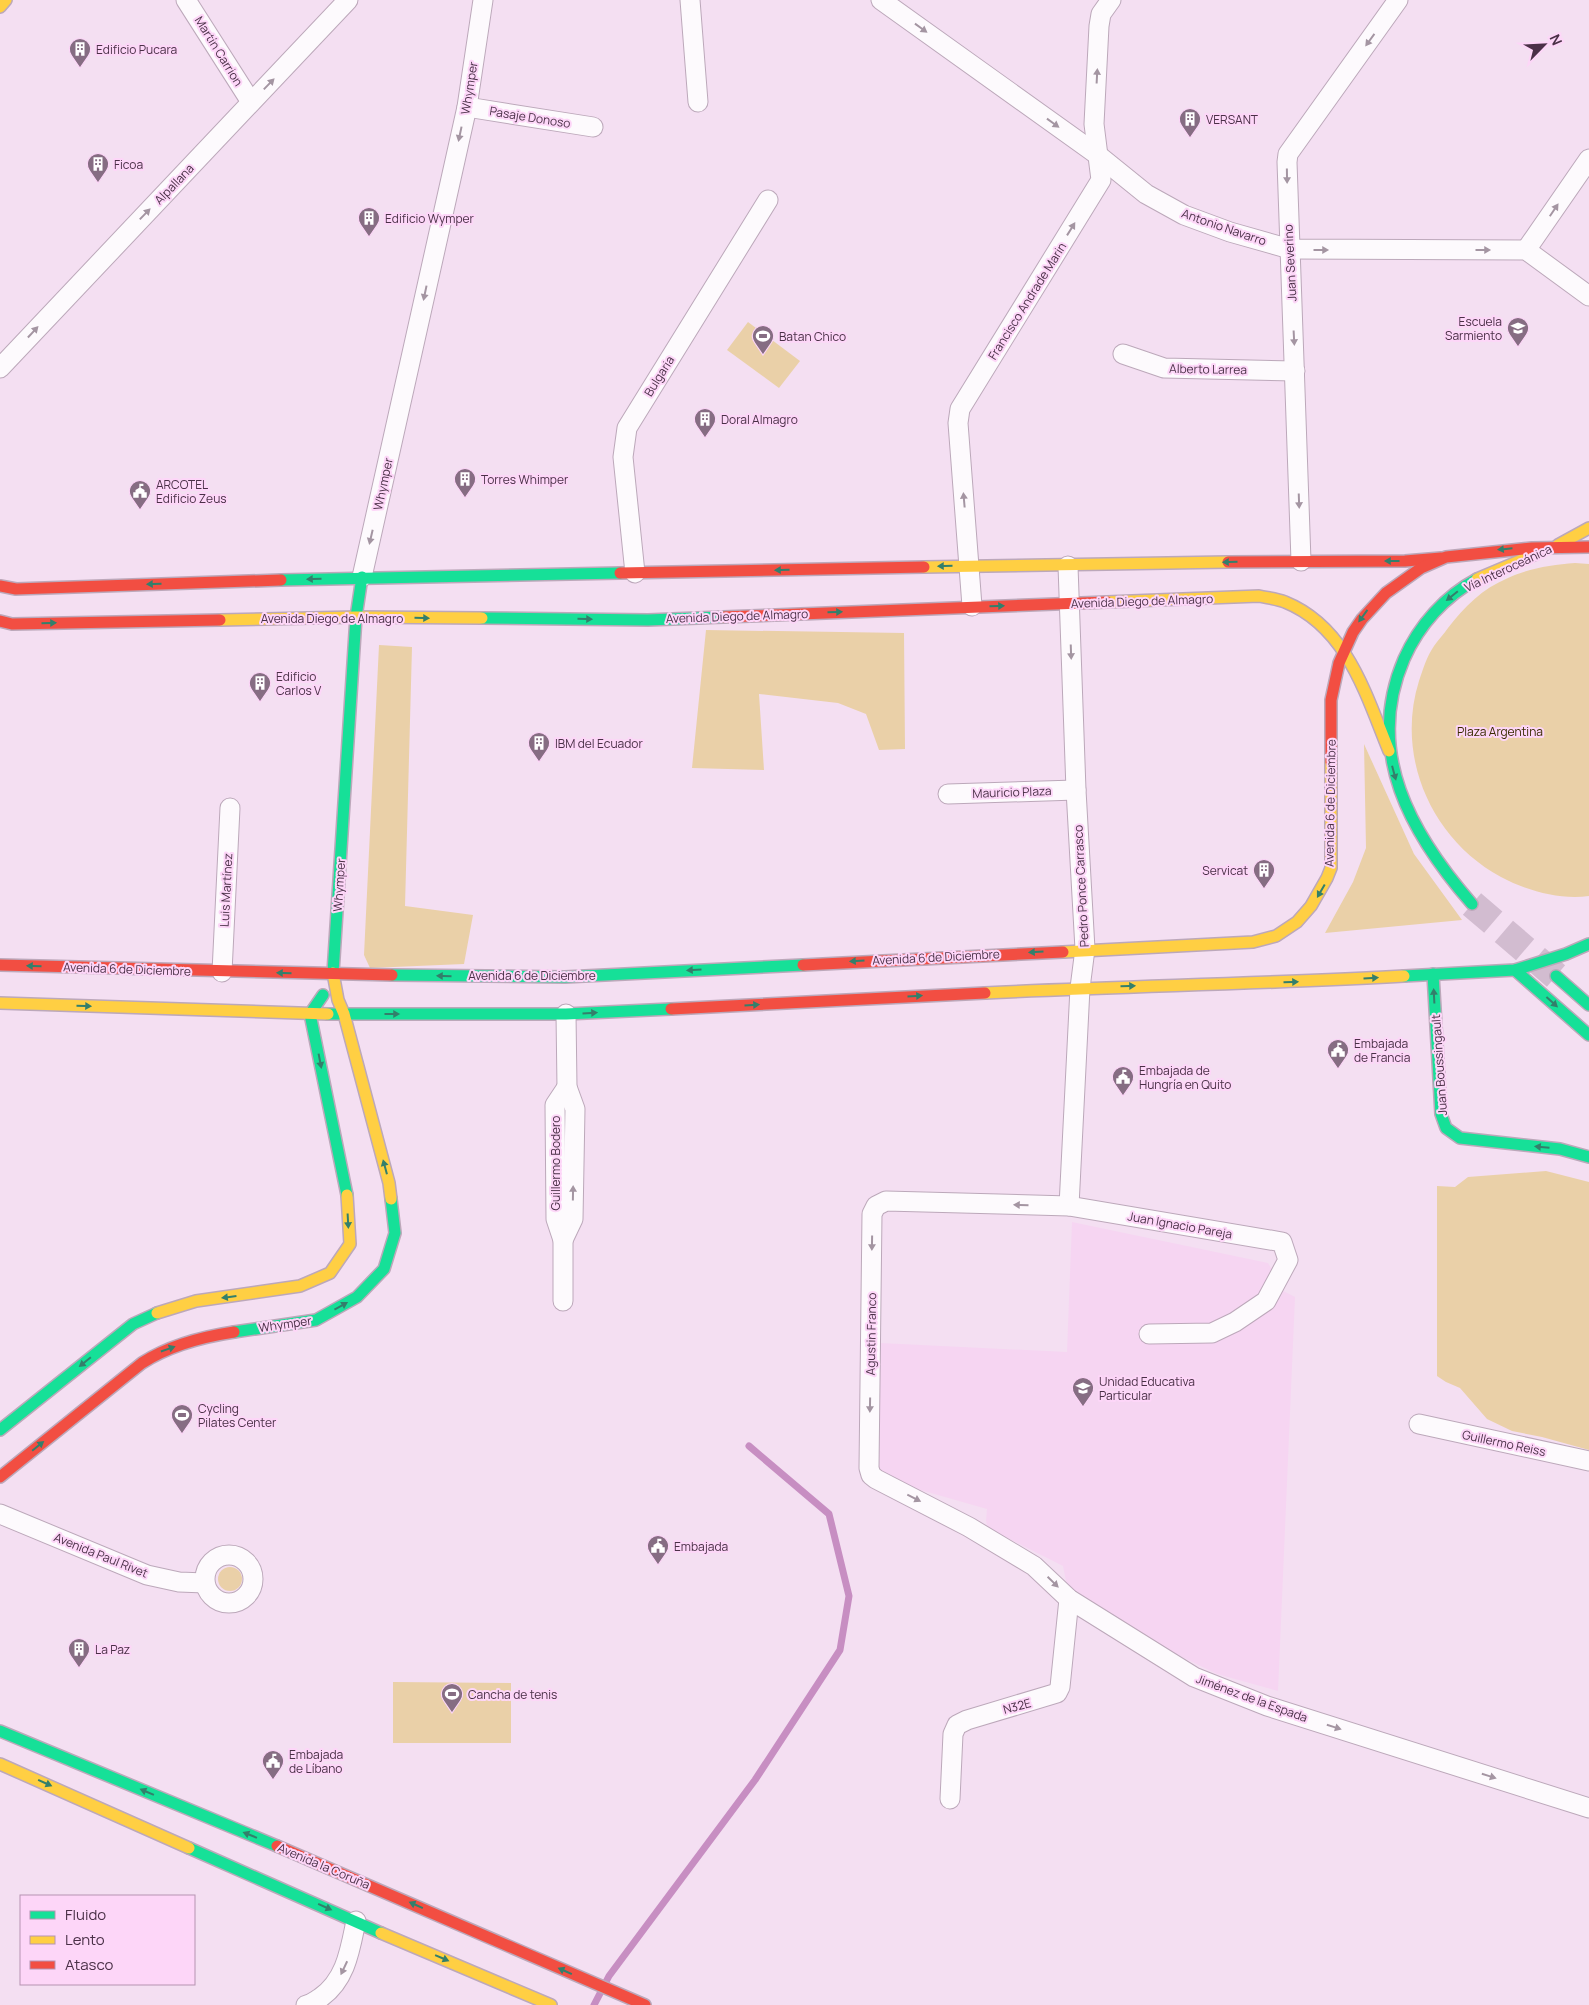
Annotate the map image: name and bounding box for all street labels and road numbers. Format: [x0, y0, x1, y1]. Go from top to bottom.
street label: Martín Carrion [191, 13, 247, 89]
street label: Whymper [456, 60, 482, 116]
street label: Pasaje Donoso [488, 102, 572, 132]
street label: Alpallana [150, 160, 198, 208]
street label: Antonio Navarro [1179, 205, 1269, 249]
street label: Juan Severino [1279, 224, 1301, 302]
street label: Francisco Andrade Marin [984, 239, 1070, 363]
street label: Bulgaria [640, 352, 678, 400]
street label: Alberto Larrea [1169, 360, 1247, 378]
street label: Whymper [369, 456, 397, 512]
street label: Vía Interoceánica [1461, 540, 1555, 596]
street label: Avenida Diego de Almagro [1070, 590, 1214, 612]
street label: Avenida Diego de Almagro [665, 605, 809, 627]
street label: Avenida Diego de Almagro [261, 610, 403, 627]
street label: Avenida 6 de Diciembre [1320, 739, 1340, 867]
street label: Mauricio Plaza [972, 782, 1052, 802]
street label: Pedro Ponce Carrasco [1069, 824, 1093, 948]
street label: Luis Martínez [216, 853, 236, 927]
street label: Whymper [329, 857, 349, 912]
street label: Avenida 6 de Diciembre [872, 945, 1000, 969]
street label: Avenida 6 de Diciembre [63, 958, 191, 980]
street label: Avenida 6 de Diciembre [468, 967, 596, 984]
street label: Juan Boussingault [1427, 1014, 1451, 1116]
street label: Guillermo Bodero [547, 1116, 564, 1210]
street label: Juan Ignacio Pareja [1126, 1207, 1234, 1243]
street label: Agustin Franco [862, 1292, 880, 1376]
street label: Whymper [257, 1312, 313, 1336]
street label: Guillermo Reiss [1461, 1426, 1547, 1460]
street label: Avenida Paul Rivet [51, 1528, 151, 1582]
street label: Jiménez de la Espada [1194, 1670, 1310, 1726]
street label: N32E [1001, 1694, 1033, 1718]
street label: Avenida la Coruña [275, 1839, 373, 1893]

